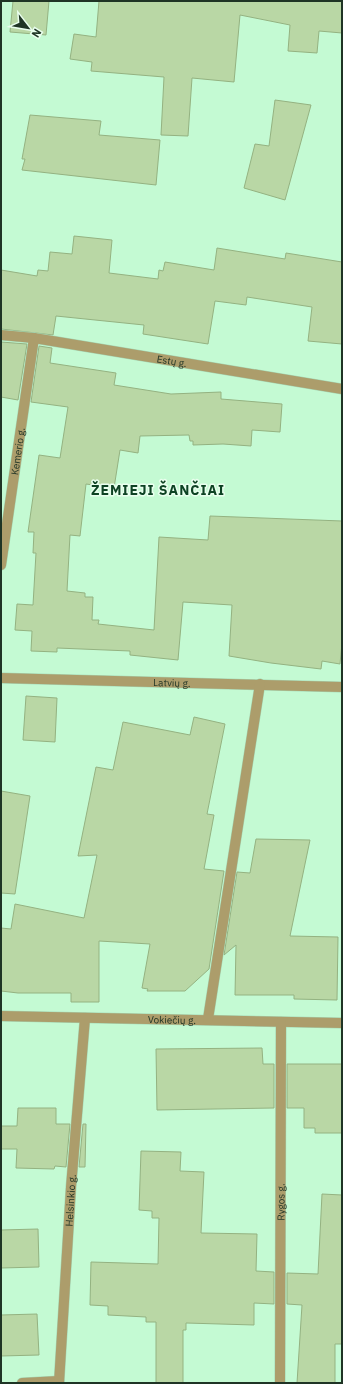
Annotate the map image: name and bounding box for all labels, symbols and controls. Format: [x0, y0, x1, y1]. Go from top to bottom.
north arrow [8, 8, 48, 48]
text: N [29, 26, 45, 40]
street label: Estų g. [156, 352, 188, 370]
street label: Kemerio g. [8, 427, 28, 476]
district label: ŽEMIEJI ŠANČIAI [91, 480, 225, 499]
street label: Latvių g. [153, 676, 191, 690]
street label: Vokiečių g. [148, 1013, 196, 1027]
street label: Helsinkio g. [63, 1174, 79, 1227]
street label: Rygos g. [274, 1183, 288, 1221]

